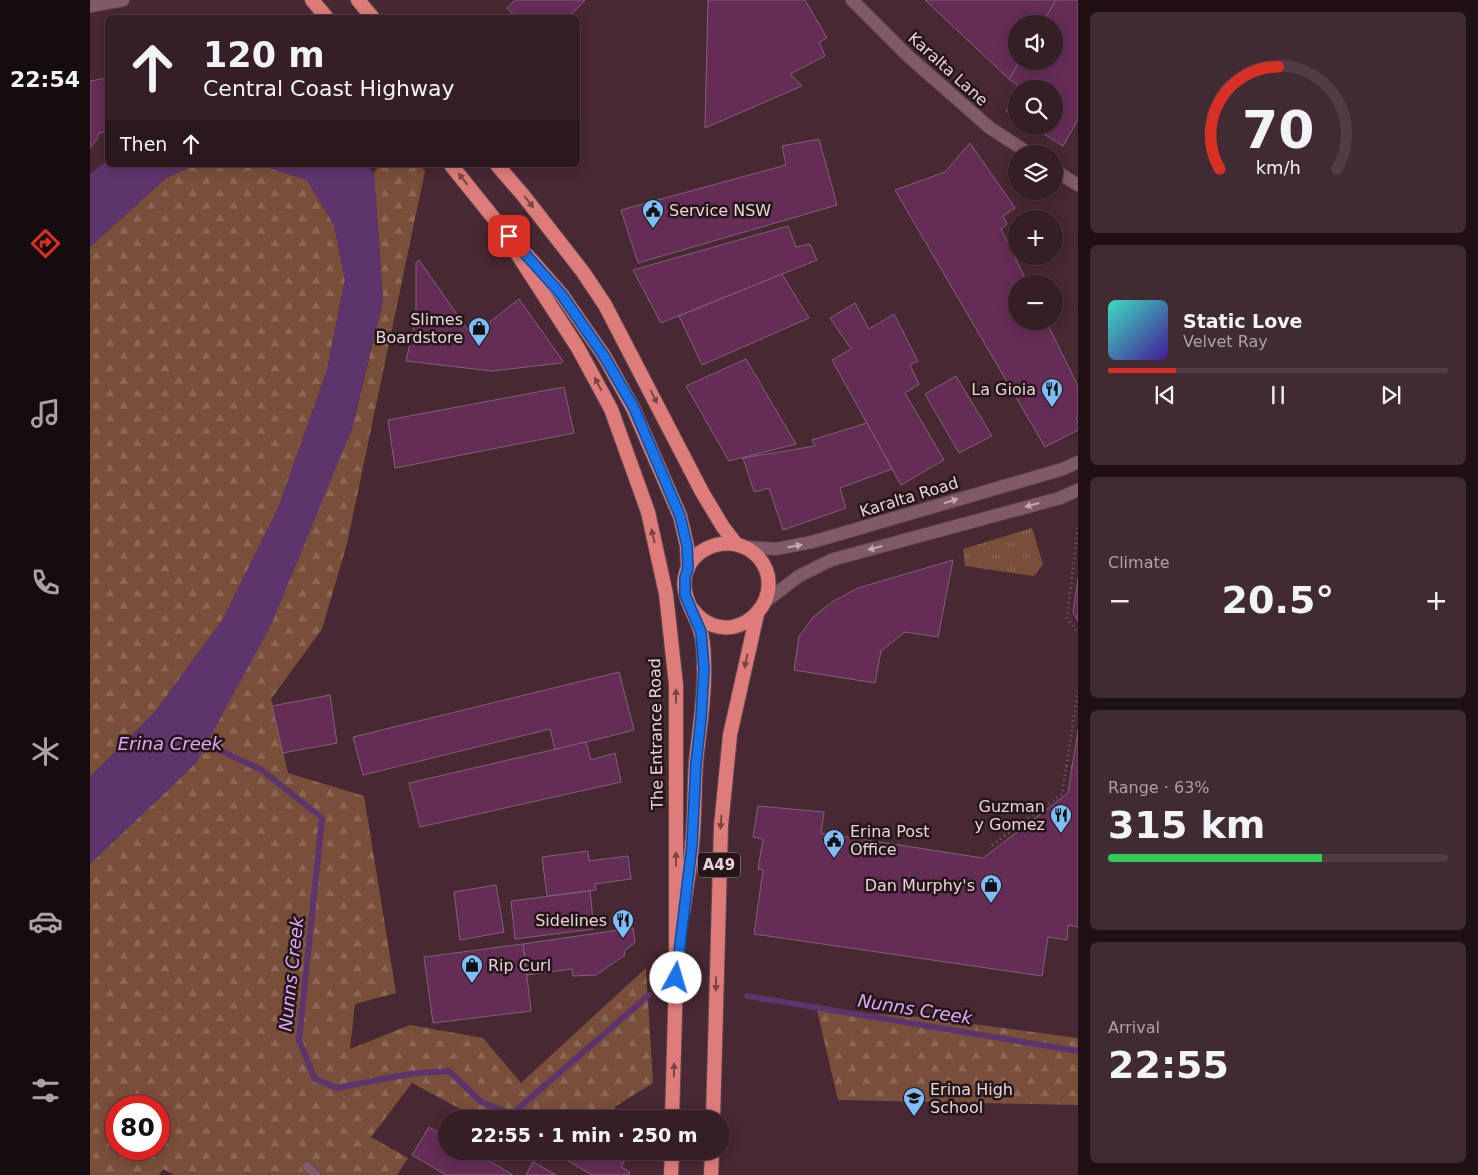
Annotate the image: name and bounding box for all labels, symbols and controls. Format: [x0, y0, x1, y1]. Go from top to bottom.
map controls [1008, 15, 1063, 330]
button: sound [1008, 15, 1063, 70]
street label: Karalta Lane [904, 28, 992, 110]
icon: ahead [120, 35, 185, 100]
text: 120 m [203, 35, 325, 75]
text: 22:54 [10, 67, 80, 92]
text: Central Coast Highway [203, 76, 455, 101]
button: search [1008, 80, 1063, 135]
text: 70 [1242, 100, 1314, 160]
icon: ahead [177, 130, 205, 158]
text: Then [120, 133, 167, 155]
button: layers [1008, 145, 1063, 200]
text: km/h [1255, 157, 1301, 178]
one-way arrow [457, 173, 468, 186]
one-way arrow [523, 195, 534, 208]
public building icon: Service NSW [641, 198, 665, 229]
place label: Service NSW [669, 201, 771, 220]
button: + [1008, 210, 1063, 265]
pin [488, 215, 530, 257]
icon: arrive [495, 222, 523, 250]
icon: directions [28, 226, 63, 261]
button: − [1008, 275, 1063, 330]
place label: Slimes Boardstore [376, 310, 463, 347]
text: Static Love [1183, 310, 1303, 332]
shop icon: Slimes Boardstore [467, 316, 491, 347]
text: Velvet Ray [1183, 332, 1268, 351]
one-way arrow [593, 377, 602, 390]
restaurant icon: La Gioia [1040, 377, 1064, 408]
place label: La Gioia [971, 380, 1036, 399]
icon: previous [1151, 381, 1179, 409]
icon: pause [1264, 381, 1292, 409]
icon: next [1377, 381, 1405, 409]
one-way arrow [650, 390, 658, 405]
icon: music [28, 396, 63, 431]
street label: Karalta Road [857, 473, 961, 521]
one-way arrow [944, 497, 959, 505]
one-way arrow [1024, 501, 1039, 509]
one-way arrow [649, 528, 657, 543]
one-way arrow [787, 541, 803, 549]
one-way arrow [867, 545, 882, 553]
text: Climate [1108, 553, 1170, 572]
icon: phone [28, 565, 63, 600]
text: 20.5° [1222, 578, 1334, 622]
text: − [1108, 584, 1131, 617]
text: + [1425, 584, 1448, 617]
one-way arrow [742, 654, 750, 669]
street label: The Entrance Road [645, 658, 667, 811]
one-way arrow [672, 688, 680, 704]
water label: Erina Creek [118, 733, 224, 754]
icon: climate [28, 734, 63, 769]
text: Range · 63% [1108, 778, 1210, 797]
place label: Guzman y Gomez [974, 797, 1045, 834]
restaurant icon: Guzman y Gomez [1049, 803, 1073, 834]
text: 315 km [1108, 803, 1265, 847]
one-way arrow [717, 814, 725, 830]
place label: Erina Post Office [850, 822, 930, 859]
public building icon: Erina Post Office [822, 828, 846, 859]
one-way arrow [672, 851, 680, 867]
road number: A49 [698, 852, 740, 878]
shop icon: Dan Murphy's [979, 873, 1003, 904]
place label: Dan Murphy's [865, 876, 975, 895]
icon: car [28, 904, 63, 939]
restaurant icon: Sidelines [611, 908, 635, 939]
place label: Sidelines [535, 911, 607, 930]
water label: Nunns Creek [275, 914, 308, 1032]
position arrow [649, 951, 701, 1003]
shop icon: Rip Curl [460, 953, 484, 984]
place label: Rip Curl [488, 956, 551, 975]
one-way arrow [712, 976, 720, 992]
water label: Nunns Creek [856, 990, 975, 1029]
text: Arrival [1108, 1018, 1160, 1037]
text: 22:55 [1108, 1043, 1229, 1087]
one-way arrow [670, 1062, 678, 1078]
icon: filters [28, 1073, 63, 1108]
place label: Erina High School [930, 1080, 1013, 1117]
school or university icon: Erina High School [902, 1086, 926, 1117]
speed limit sign: 80 [105, 1095, 170, 1160]
text: 22:55 · 1 min · 250 m [470, 1124, 698, 1146]

